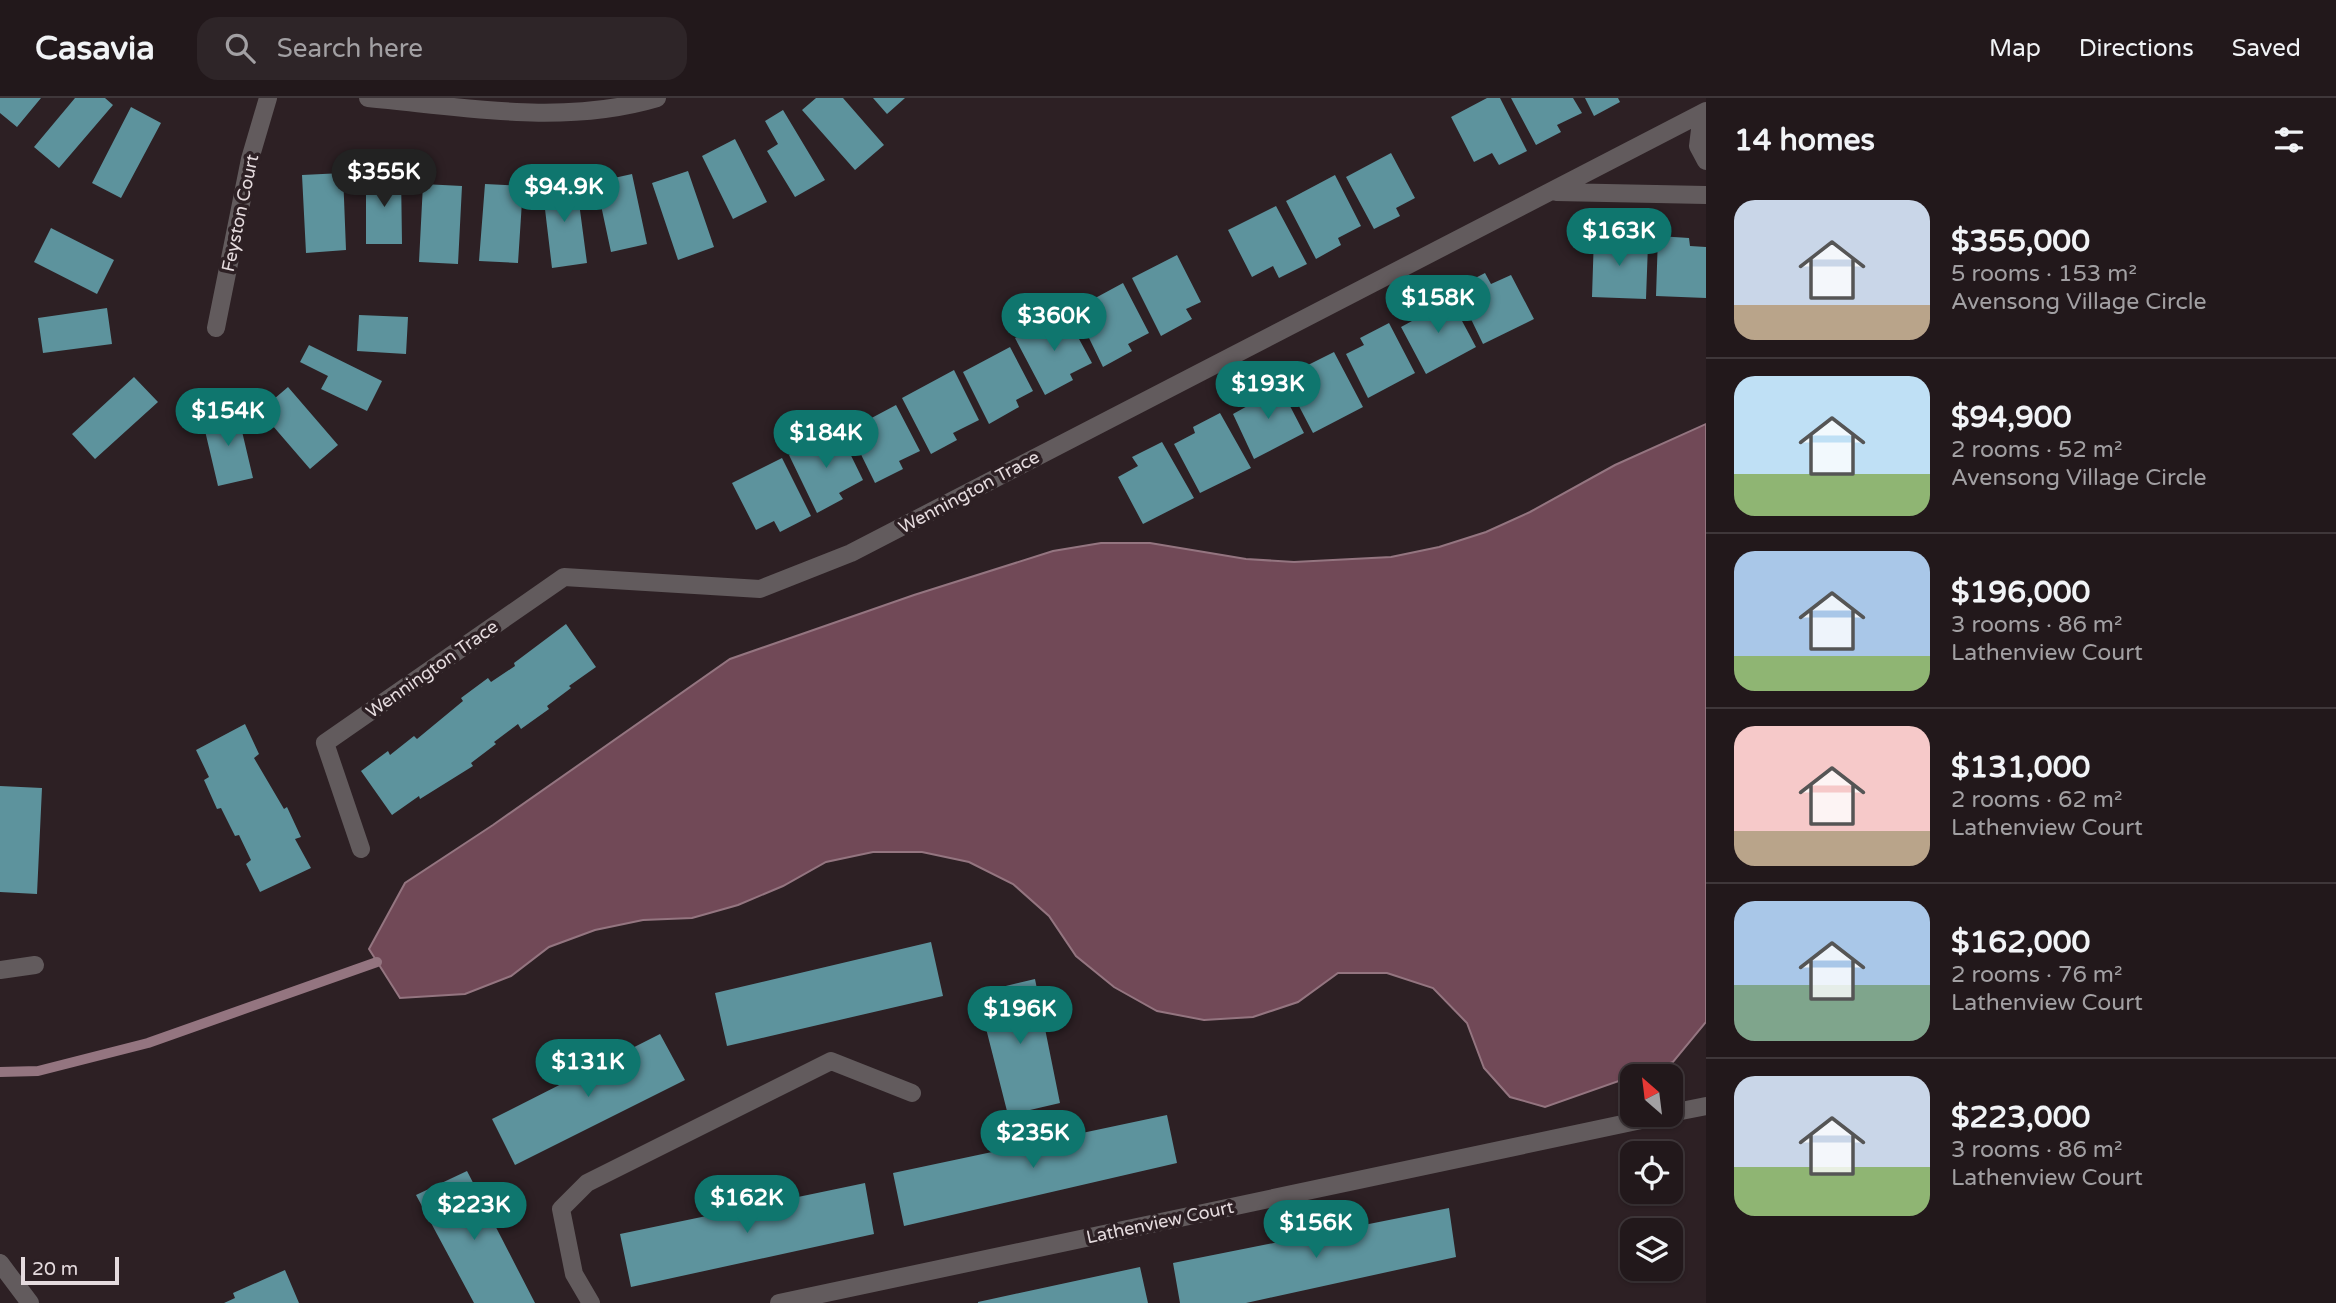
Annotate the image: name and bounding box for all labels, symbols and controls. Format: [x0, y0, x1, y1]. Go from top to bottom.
search box [197, 17, 687, 80]
text: Casavia [35, 29, 155, 68]
icon: search [221, 29, 259, 67]
text: Search here [277, 33, 423, 64]
text: Map [1989, 34, 2041, 63]
text: Directions [2079, 34, 2194, 63]
text: Saved [2232, 34, 2301, 63]
icon: filters [2270, 121, 2308, 159]
text: 14 homes [1734, 122, 1875, 159]
pin: $355K [335, 150, 433, 209]
street label: Feyston Court [217, 152, 263, 274]
text: $355K [348, 158, 420, 186]
pin: $94.9K [507, 164, 621, 224]
text: $94.9K [525, 173, 603, 201]
pin: $163K [1570, 208, 1668, 268]
text: $163K [1583, 217, 1655, 245]
text: $355,000 [1951, 223, 2090, 260]
icon: home [1790, 228, 1874, 312]
text: 5 rooms · 153 m² [1951, 260, 2137, 288]
pin: $158K [1389, 275, 1487, 335]
text: $158K [1402, 284, 1474, 312]
text: Avensong Village Circle [1951, 288, 2206, 316]
pin: $360K [1005, 294, 1103, 353]
text: $360K [1018, 302, 1090, 330]
pin: $193K [1219, 362, 1317, 421]
text: $193K [1232, 370, 1304, 398]
pin: $154K [179, 388, 277, 448]
text: $154K [192, 397, 264, 425]
text: $94,900 [1951, 399, 2071, 436]
icon: home [1790, 404, 1874, 488]
pin: $184K [777, 410, 875, 470]
text: $184K [790, 419, 862, 447]
text: 2 rooms · 52 m² [1951, 436, 2122, 464]
street label: Wennington Trace [895, 446, 1043, 538]
text: Avensong Village Circle [1951, 464, 2206, 492]
text: $196,000 [1951, 574, 2090, 611]
icon: home [1790, 579, 1874, 663]
text: 3 rooms · 86 m² [1951, 611, 2122, 639]
street label: Wennington Trace [362, 615, 502, 723]
text: Lathenview Court [1951, 639, 2143, 667]
text: $131,000 [1951, 749, 2090, 786]
icon: home [1790, 754, 1874, 838]
text: 2 rooms · 62 m² [1951, 786, 2122, 814]
text: Lathenview Court [1951, 814, 2143, 842]
text: $162,000 [1951, 924, 2090, 961]
icon: home [1790, 929, 1874, 1013]
text: 2 rooms · 76 m² [1951, 961, 2122, 989]
pin: $196K [971, 986, 1069, 1046]
text: Lathenview Court [1951, 989, 2143, 1017]
text: $196K [984, 995, 1056, 1023]
pin: $131K [539, 1040, 637, 1099]
text: $131K [552, 1048, 624, 1076]
north arrow [1620, 1064, 1684, 1127]
map controls [1620, 1064, 1683, 1281]
text: $223,000 [1951, 1099, 2090, 1136]
icon: home [1790, 1104, 1874, 1188]
pin: $235K [984, 1110, 1082, 1170]
text: $235K [997, 1119, 1069, 1147]
text: 3 rooms · 86 m² [1951, 1136, 2122, 1164]
button: locate [1620, 1141, 1683, 1204]
text: Lathenview Court [1951, 1164, 2143, 1192]
pin: $162K [698, 1176, 796, 1235]
pin: $223K [425, 1182, 523, 1242]
text: $162K [711, 1184, 783, 1212]
text: $223K [438, 1191, 510, 1219]
street label: Lathenview Court [1084, 1196, 1236, 1248]
pin: $156K [1267, 1200, 1365, 1260]
text: $156K [1280, 1209, 1352, 1237]
button: layers [1620, 1218, 1683, 1281]
scale bar [21, 1254, 119, 1286]
text: 20 m [32, 1258, 78, 1280]

